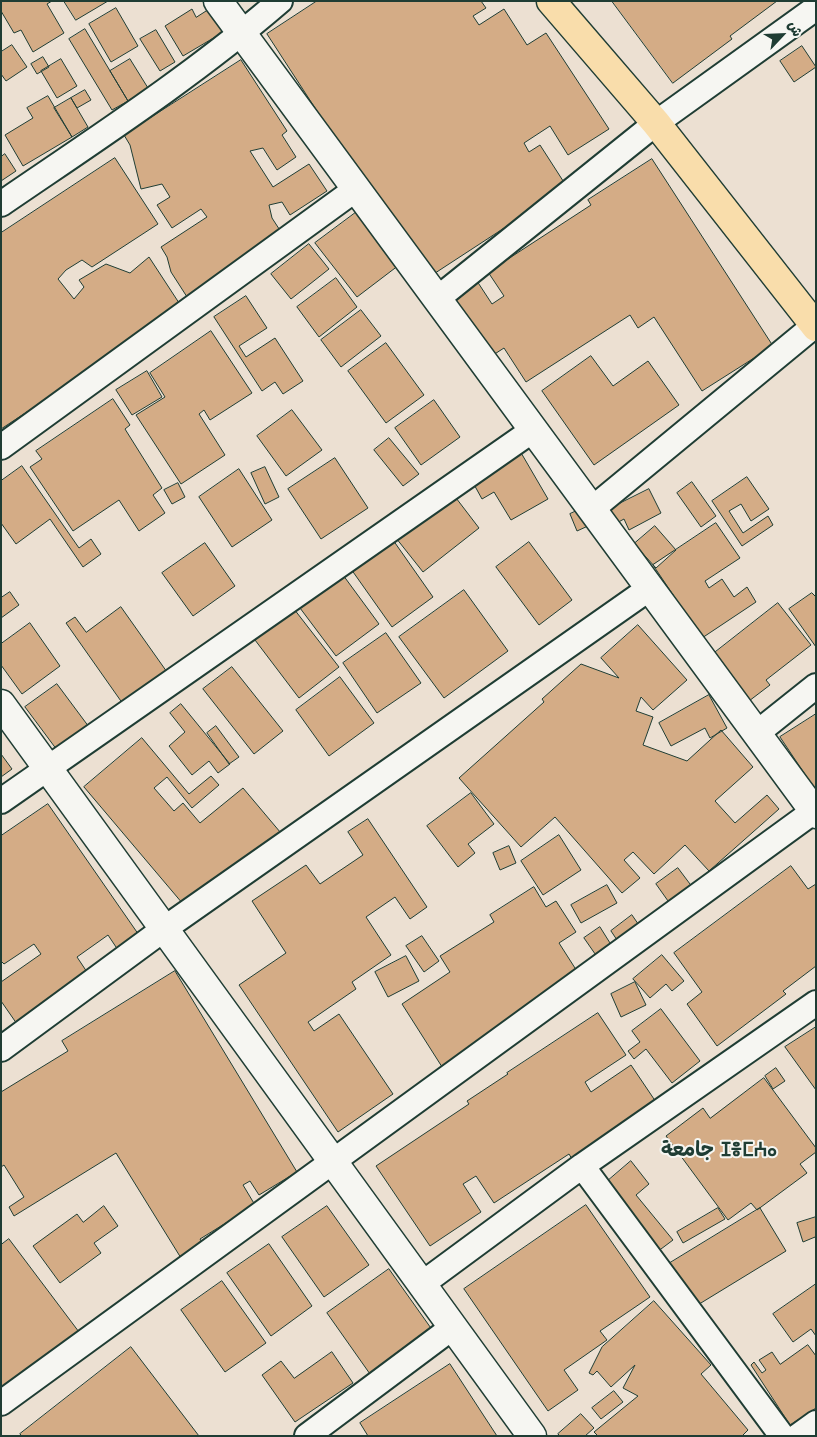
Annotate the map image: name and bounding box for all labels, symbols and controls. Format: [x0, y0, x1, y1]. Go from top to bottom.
north arrow [757, 10, 807, 60]
text: ش [784, 17, 808, 39]
district label: جامعة ⵊⴻⵎⵄⴰ [661, 1138, 777, 1162]

